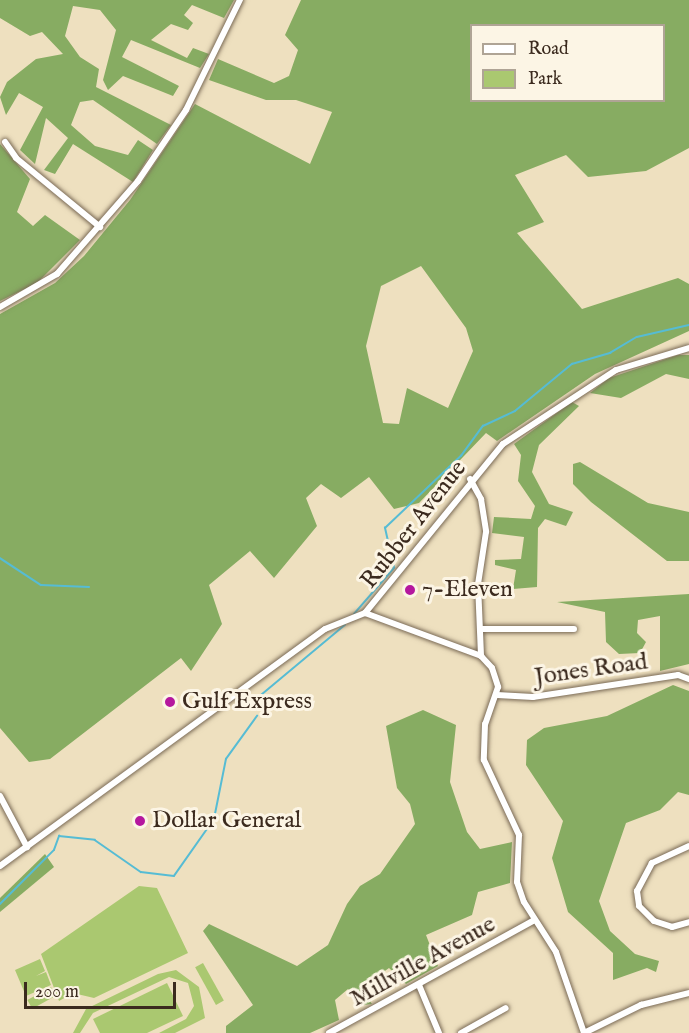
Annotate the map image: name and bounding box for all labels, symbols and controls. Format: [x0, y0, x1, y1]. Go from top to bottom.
legend [470, 24, 665, 102]
text: Road [528, 38, 569, 61]
text: Park [528, 68, 562, 91]
street label: Rubber Avenue [355, 455, 473, 595]
place label: 7-Eleven [422, 576, 513, 604]
marker: 7-Eleven [403, 583, 417, 597]
street label: Jones Road [533, 648, 649, 692]
place label: Gulf Express [182, 688, 312, 716]
marker: Gulf Express [163, 695, 177, 709]
place label: Dollar General [152, 807, 301, 835]
marker: Dollar General [133, 814, 147, 828]
street label: Millville Avenue [345, 910, 501, 1014]
scale bar [27, 970, 178, 1008]
text: 200 m [35, 981, 79, 1004]

